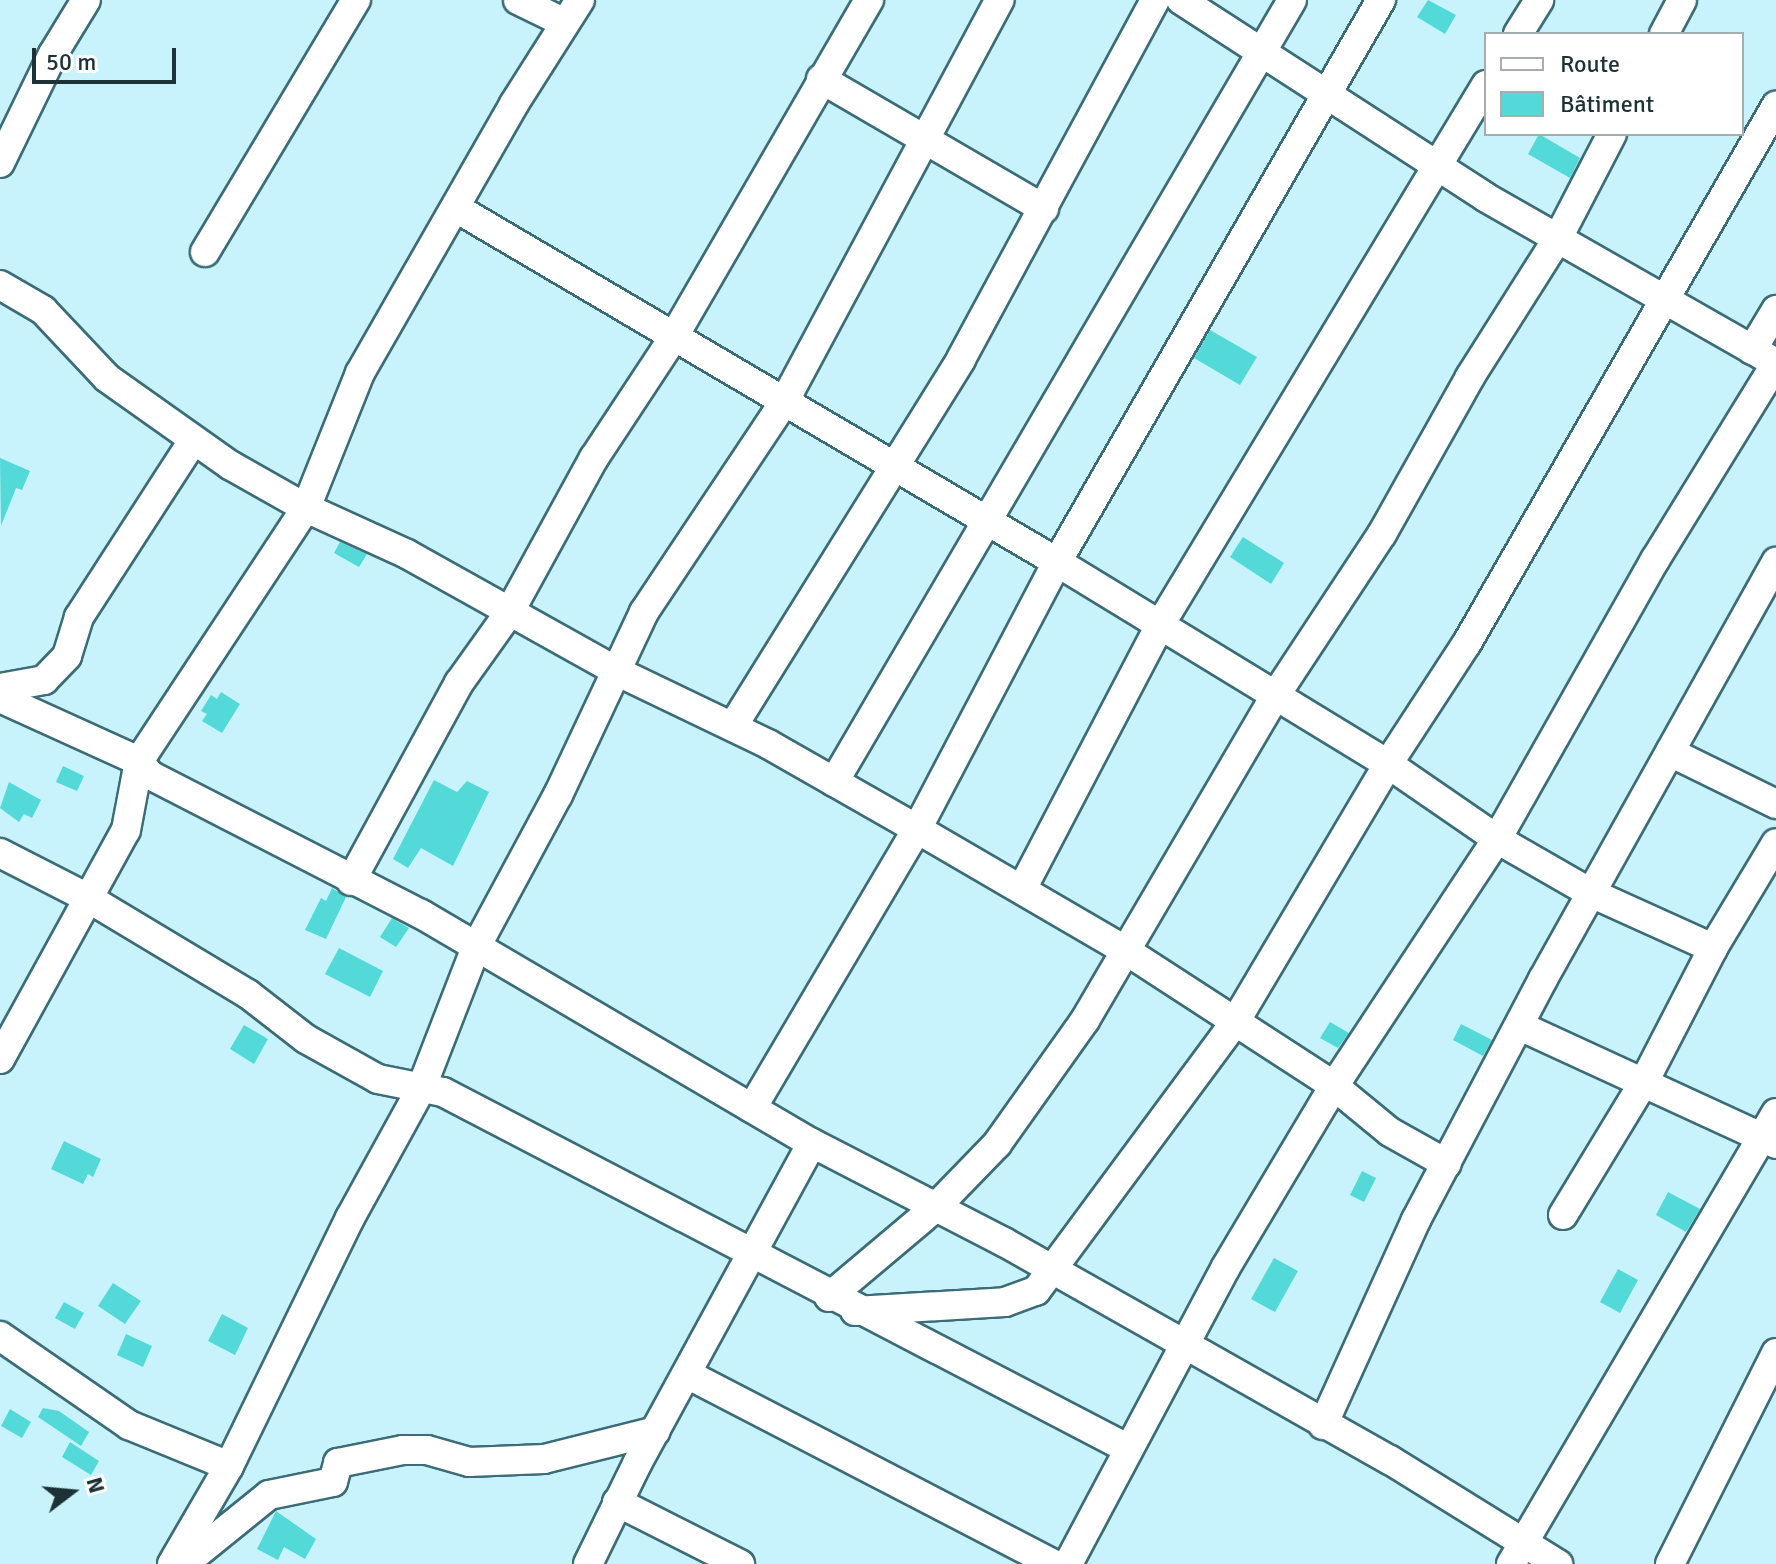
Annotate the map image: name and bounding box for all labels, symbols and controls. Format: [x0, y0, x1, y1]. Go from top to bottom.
scale bar [36, 32, 180, 82]
legend [1484, 32, 1744, 136]
text: 50 m [46, 47, 96, 77]
text: Route [1560, 49, 1620, 79]
text: Bâtiment [1560, 89, 1654, 119]
north arrow [32, 1452, 112, 1532]
text: N [80, 1474, 111, 1496]

